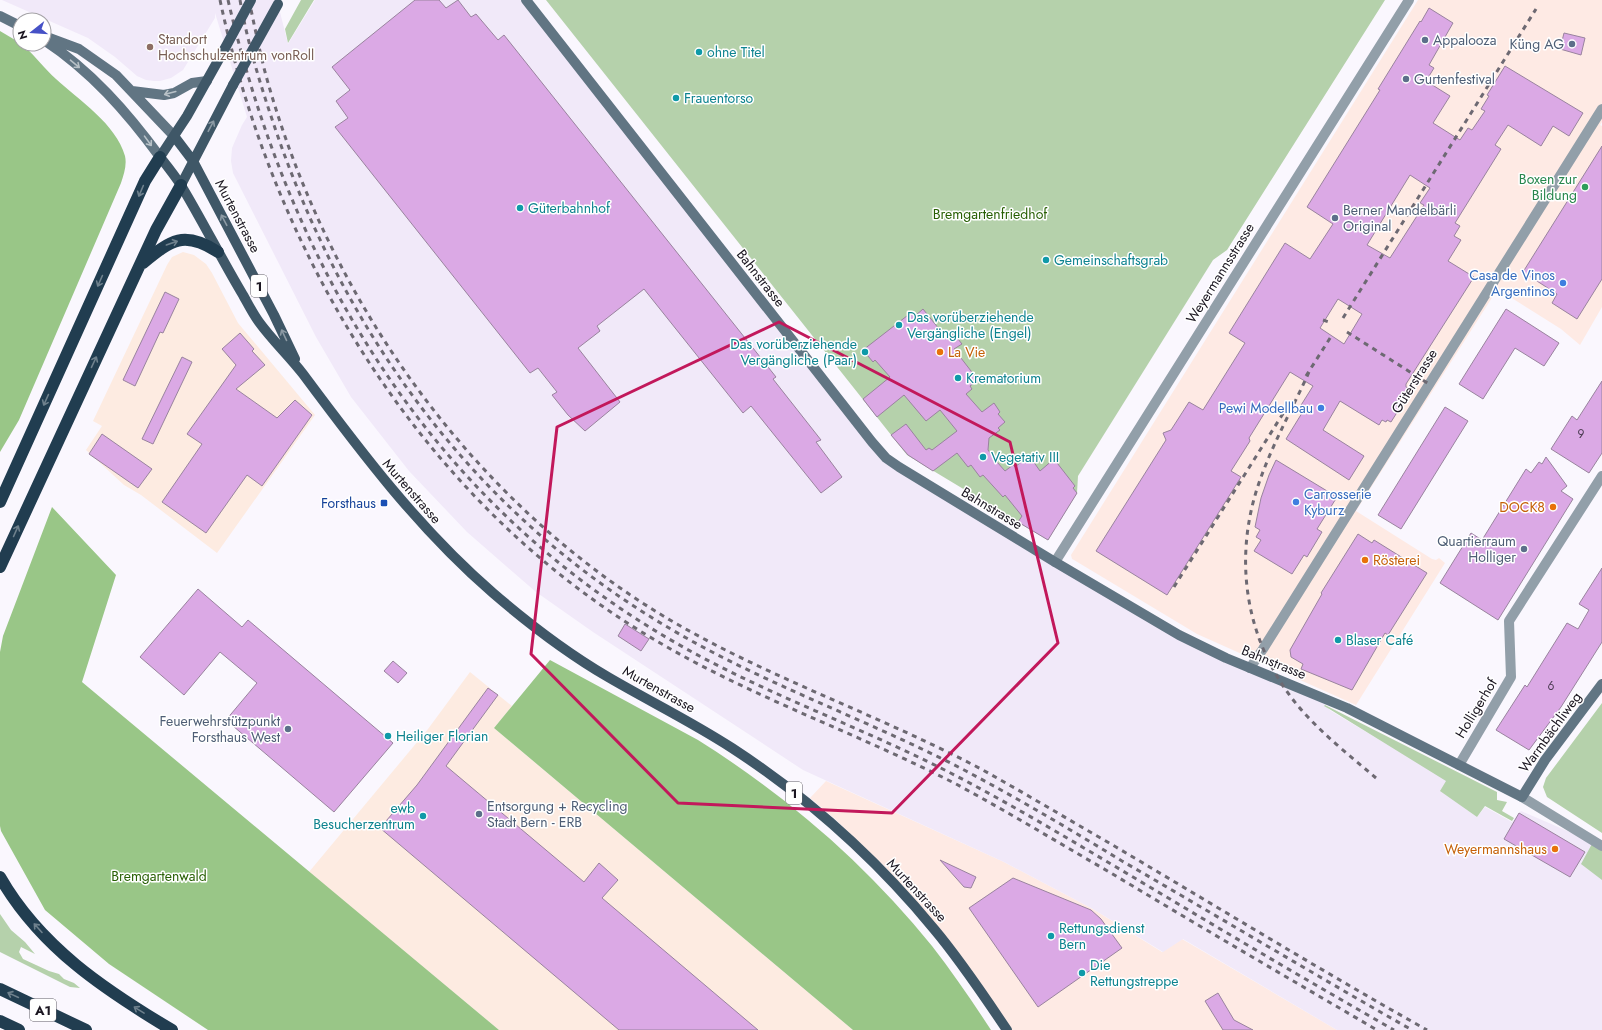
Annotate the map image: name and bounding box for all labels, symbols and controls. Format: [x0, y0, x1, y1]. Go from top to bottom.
north arrow [12, 12, 52, 52]
text: N [14, 28, 31, 41]
place label: Standort Hochschulzentrum vonRoll [158, 29, 314, 65]
place label: Appalooza [1433, 30, 1496, 50]
place label: Küng AG [1510, 34, 1564, 54]
marker: Appalooza [1420, 35, 1430, 45]
marker: Küng AG [1567, 39, 1577, 49]
marker: Standort Hochschulzentrum vonRoll [145, 42, 155, 52]
place label: ohne Titel [707, 42, 765, 62]
marker: ohne Titel [694, 47, 704, 57]
one-way arrow [70, 59, 81, 68]
place label: Gurtenfestival [1414, 69, 1495, 89]
marker: Gurtenfestival [1401, 74, 1411, 84]
place label: Frauentorso [684, 88, 754, 108]
one-way arrow [164, 90, 177, 97]
marker: Frauentorso [671, 93, 681, 103]
one-way arrow [208, 120, 215, 132]
one-way arrow [144, 135, 152, 146]
place label: Boxen zur Bildung [1519, 169, 1577, 205]
street label: Murtenstrasse [210, 176, 266, 256]
marker: Boxen zur Bildung [1580, 182, 1590, 192]
one-way arrow [137, 185, 144, 197]
place label: Güterbahnhof [528, 198, 611, 218]
place label: Berner Mandelbärli Original [1343, 200, 1457, 236]
marker: Güterbahnhof [515, 203, 525, 213]
park label: Bremgartenfriedhof [933, 204, 1048, 224]
marker: Berner Mandelbärli Original [1330, 213, 1340, 223]
one-way arrow [220, 214, 227, 226]
street label: Weyermannsstrasse [1181, 219, 1259, 327]
one-way arrow [166, 239, 179, 246]
street label: Bahnstrasse [732, 245, 790, 311]
place label: Gemeinschaftsgrab [1054, 250, 1168, 270]
marker: Gemeinschaftsgrab [1041, 255, 1051, 265]
place label: Casa de Vinos Argentinos [1469, 265, 1555, 301]
one-way arrow [96, 275, 103, 287]
road number: 1 [251, 275, 267, 297]
marker: Casa de Vinos Argentinos [1558, 278, 1568, 288]
place label: Das vorüberziehende Vergängliche (Engel) [907, 307, 1034, 343]
marker: Das vorüberziehende Vergängliche (Engel) [894, 320, 904, 330]
one-way arrow [280, 330, 287, 342]
place label: Das vorüberziehende Vergängliche (Paar) [730, 334, 857, 370]
place label: La Vie [948, 342, 985, 362]
street label: Güterstrasse [1386, 345, 1442, 417]
marker: Das vorüberziehende Vergängliche (Paar) [860, 347, 870, 357]
marker: La Vie [935, 347, 945, 357]
one-way arrow [91, 356, 99, 368]
place label: Krematorium [966, 368, 1041, 388]
marker: Krematorium [953, 373, 963, 383]
one-way arrow [42, 393, 49, 405]
place label: Pewi Modellbau [1219, 398, 1313, 418]
marker: Pewi Modellbau [1316, 403, 1326, 413]
house number: 9 [1578, 425, 1585, 443]
place label: Vegetativ III [991, 447, 1059, 467]
marker: Vegetativ III [978, 452, 988, 462]
street label: Murtenstrasse [378, 454, 446, 528]
street label: Bahnstrasse [958, 482, 1026, 534]
place label: Carrosserie Kyburz [1304, 484, 1372, 520]
place label: Forsthaus [321, 493, 376, 513]
marker: Carrosserie Kyburz [1291, 497, 1301, 507]
place label: DOCK8 [1499, 497, 1545, 517]
marker: Forsthaus [379, 498, 389, 508]
marker: DOCK8 [1548, 502, 1558, 512]
one-way arrow [13, 526, 20, 538]
place label: Quartierraum Holliger [1437, 531, 1516, 567]
marker: Quartierraum Holliger [1519, 544, 1529, 554]
place label: Rösterei [1373, 550, 1420, 570]
marker: Rösterei [1360, 555, 1370, 565]
place label: Blaser Café [1346, 630, 1413, 650]
marker: Blaser Café [1333, 635, 1343, 645]
street label: Bahnstrasse [1239, 640, 1309, 684]
street label: Murtenstrasse [619, 661, 699, 717]
street label: Holligerhof [1450, 673, 1502, 742]
house number: 6 [1548, 677, 1555, 695]
street label: Warmbächliweg [1514, 688, 1586, 776]
place label: Feuerwehrstützpunkt Forsthaus West [159, 711, 281, 747]
marker: Feuerwehrstützpunkt Forsthaus West [283, 724, 293, 734]
place label: Heiliger Florian [396, 726, 488, 746]
marker: Heiliger Florian [383, 731, 393, 741]
road number: 1 [786, 782, 802, 804]
place label: Entsorgung + Recycling Stadt Bern - ERB [487, 796, 628, 832]
place label: ewb Besucherzentrum [313, 798, 415, 834]
marker: Entsorgung + Recycling Stadt Bern - ERB [474, 809, 484, 819]
marker: ewb Besucherzentrum [418, 811, 428, 821]
place label: Weyermannshaus [1444, 839, 1547, 859]
marker: Weyermannshaus [1550, 844, 1560, 854]
street label: Murtenstrasse [882, 854, 952, 926]
park label: Bremgartenwald [111, 866, 207, 886]
place label: Rettungsdienst Bern [1059, 918, 1145, 954]
one-way arrow [34, 924, 43, 934]
marker: Rettungsdienst Bern [1046, 931, 1056, 941]
place label: Die Rettungstreppe [1090, 955, 1178, 991]
marker: Die Rettungstreppe [1077, 968, 1087, 978]
one-way arrow [7, 991, 19, 998]
road number: A1 [30, 999, 56, 1021]
one-way arrow [133, 1005, 145, 1013]

